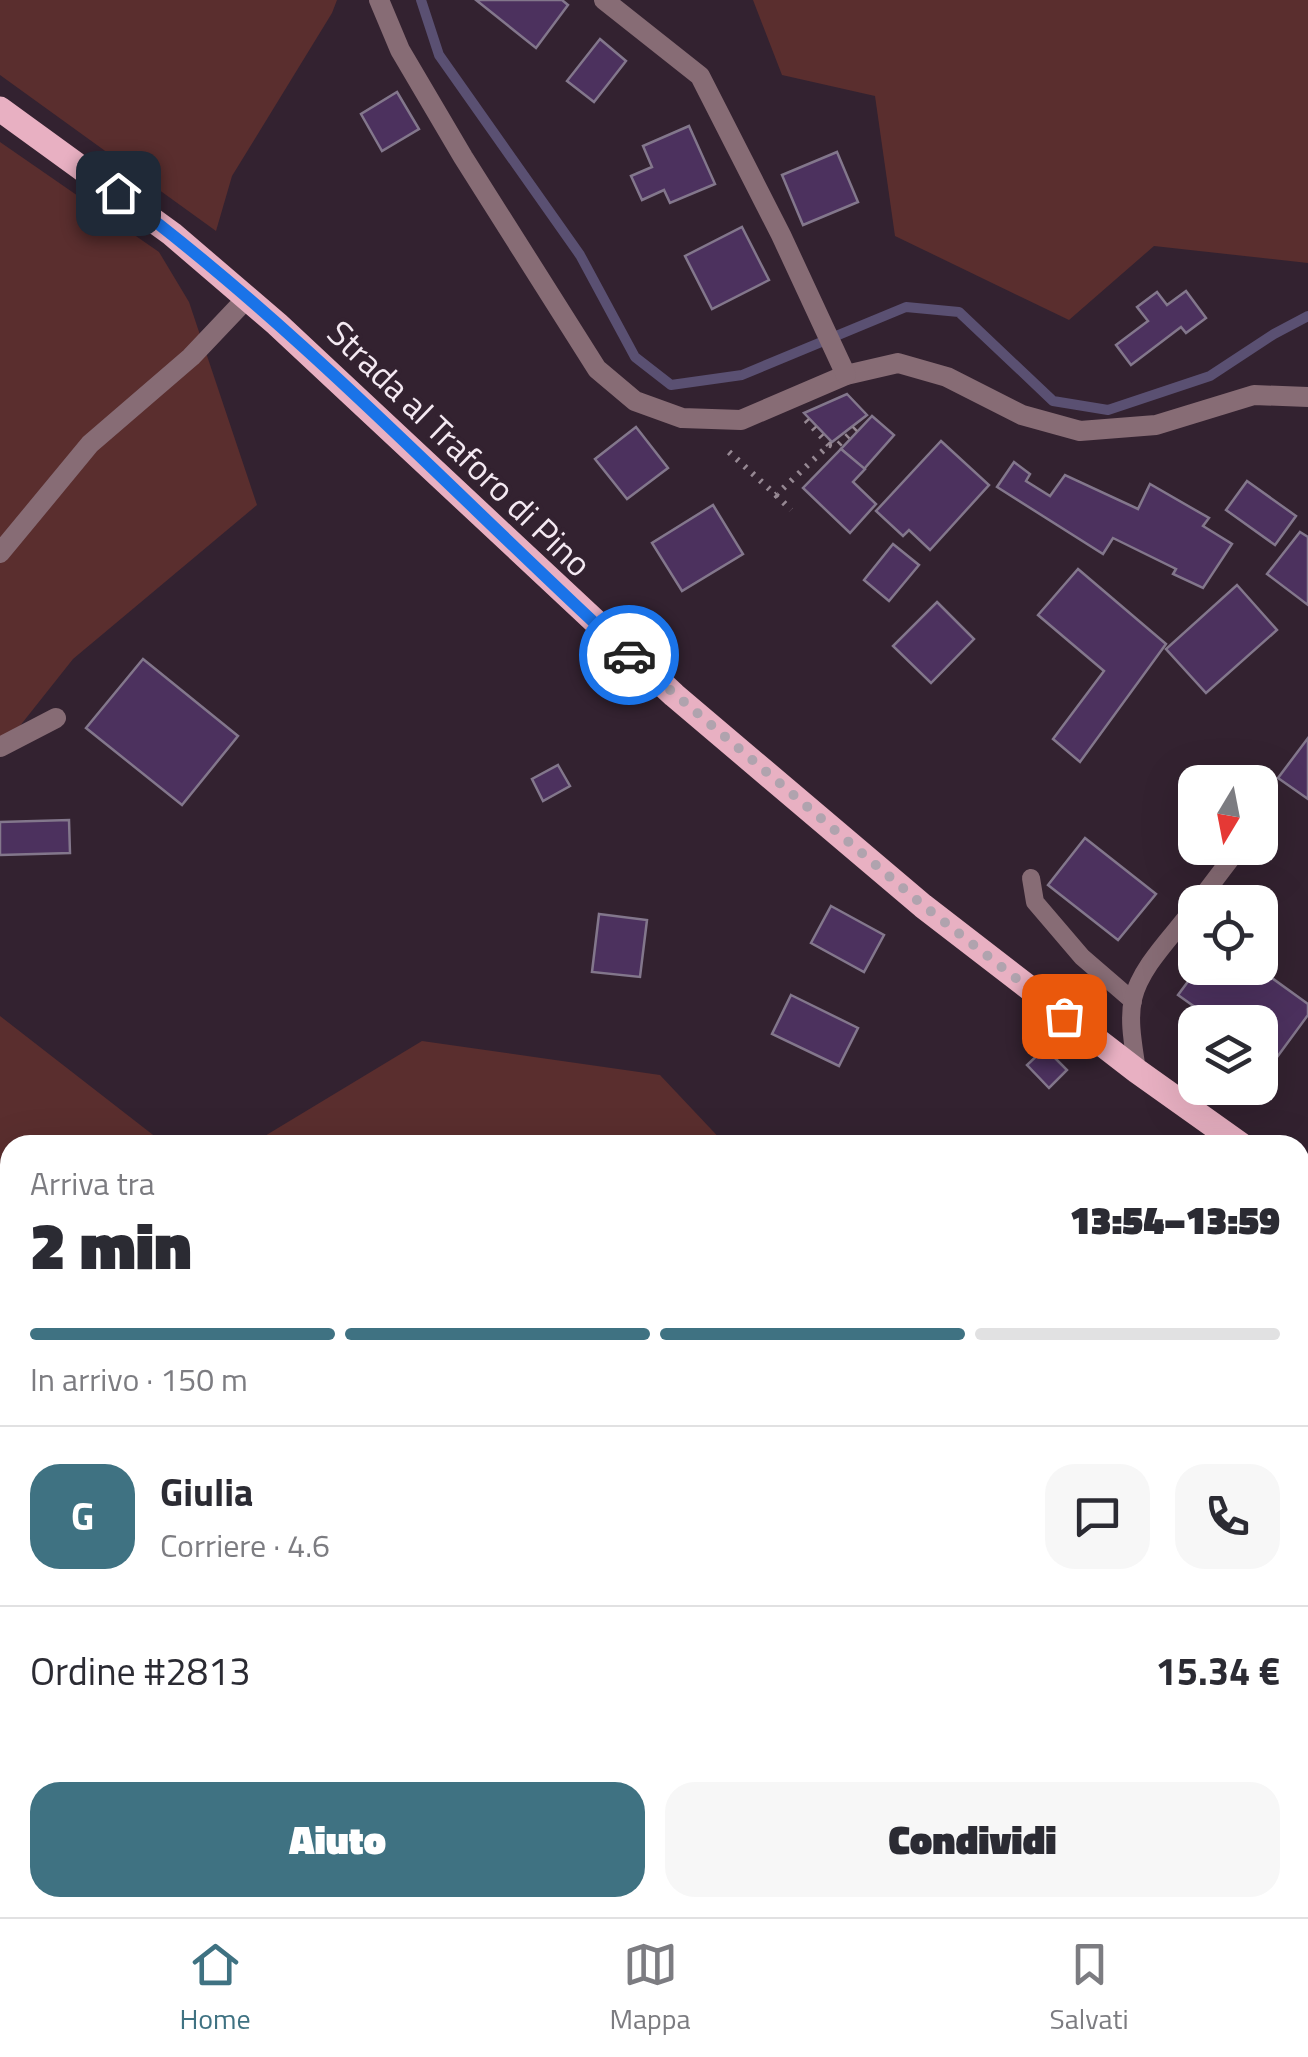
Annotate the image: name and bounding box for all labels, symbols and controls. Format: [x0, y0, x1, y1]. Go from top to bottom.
pin [76, 151, 161, 236]
icon: home [91, 166, 146, 221]
street label: Strada al Traforo di Pino [315, 307, 605, 589]
courier [579, 605, 679, 705]
icon: car [602, 628, 657, 683]
north arrow [1178, 765, 1278, 865]
map controls [1178, 765, 1278, 1105]
button: locate [1178, 885, 1278, 985]
pin [1022, 974, 1107, 1059]
icon: bag [1037, 989, 1092, 1044]
button: layers [1178, 1005, 1278, 1105]
text: Arriva tra [30, 1159, 155, 1207]
text: 13:54–13:59 [1070, 1191, 1280, 1249]
text: 2 min [30, 1195, 191, 1294]
text: In arrivo · 150 m [30, 1355, 248, 1403]
text: Giulia [160, 1463, 254, 1521]
button: chat [1045, 1464, 1150, 1569]
button: phone [1175, 1464, 1280, 1569]
text: G [71, 1487, 94, 1545]
text: Corriere · 4.6 [160, 1521, 330, 1569]
text: Ordine #2813 [30, 1642, 251, 1700]
text: 15.34 € [1156, 1642, 1280, 1700]
button: Aiuto [30, 1782, 645, 1897]
button: Condividi [665, 1782, 1280, 1897]
tab: Home [179, 1937, 251, 2040]
tab: Mappa [610, 1937, 691, 2040]
tab: Salvati [1050, 1937, 1129, 2040]

